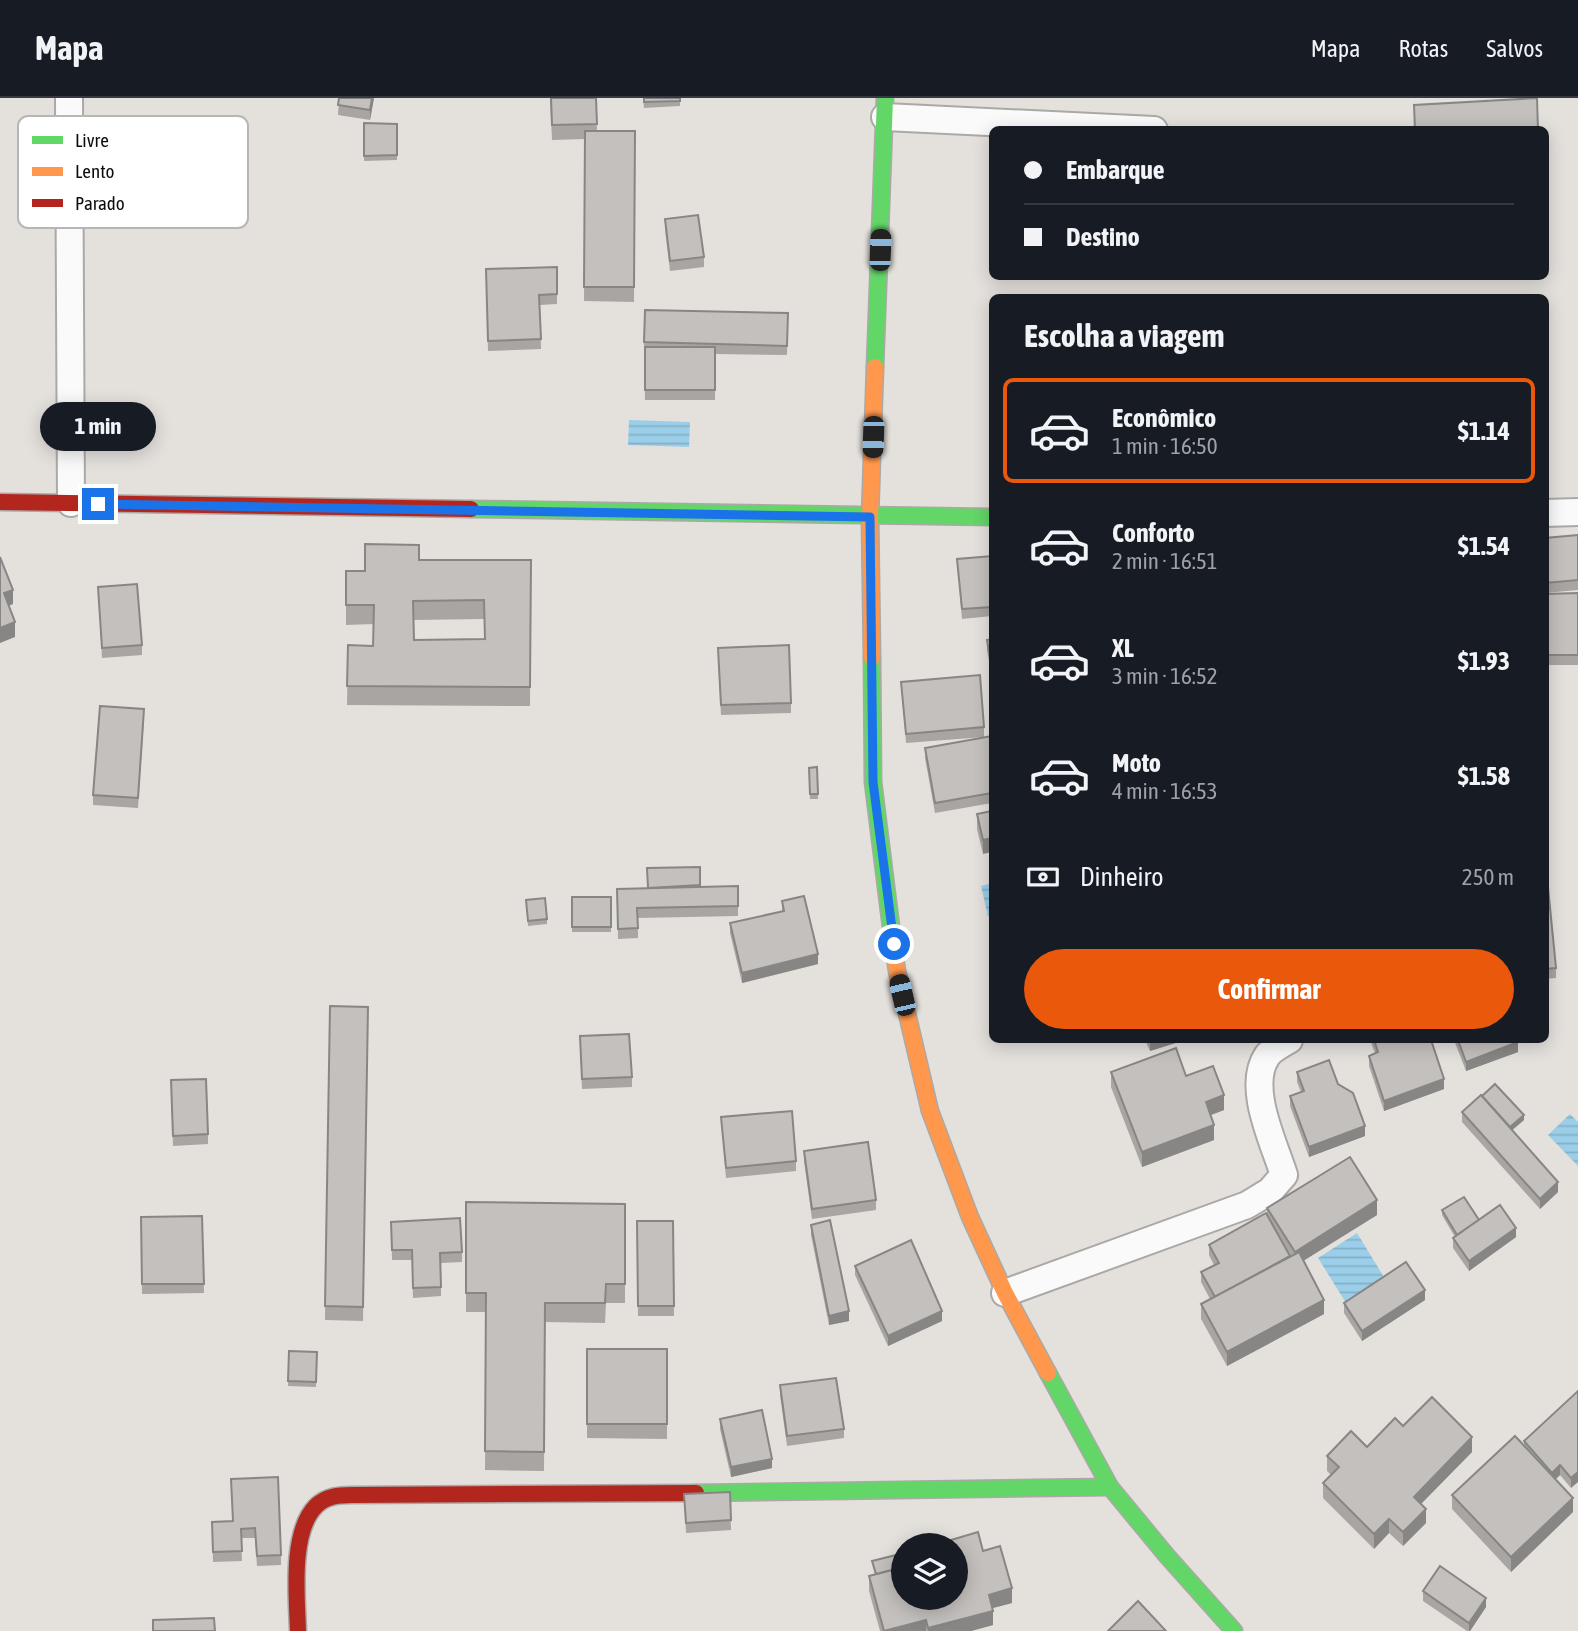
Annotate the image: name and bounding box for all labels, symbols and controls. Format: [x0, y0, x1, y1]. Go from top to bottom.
text: Mapa [35, 29, 103, 67]
text: Mapa [1311, 35, 1360, 62]
text: Rotas [1398, 35, 1448, 62]
text: Salvos [1486, 35, 1543, 62]
legend [18, 116, 248, 228]
text: Livre [75, 129, 109, 151]
text: Embarque [1066, 155, 1165, 185]
text: Lento [75, 160, 114, 182]
text: Parado [75, 192, 125, 214]
text: Destino [1066, 222, 1140, 252]
car [869, 229, 892, 271]
text: Escolha a viagem [1024, 317, 1224, 354]
icon: car [1028, 399, 1091, 462]
callout: 1 min [40, 402, 156, 452]
text: Econômico [1112, 403, 1216, 433]
text: 1 min [75, 413, 121, 439]
car [862, 416, 885, 458]
text: $1.14 [1458, 416, 1510, 446]
text: 1 min · 16:50 [1112, 433, 1218, 459]
route end [82, 488, 114, 520]
icon: car [1028, 514, 1091, 577]
text: Conforto [1112, 518, 1195, 548]
text: $1.54 [1458, 531, 1510, 561]
text: 2 min · 16:51 [1112, 548, 1218, 574]
icon: car [1028, 629, 1091, 692]
text: XL [1112, 633, 1134, 663]
text: $1.93 [1458, 646, 1510, 676]
text: 3 min · 16:52 [1112, 663, 1218, 689]
icon: car [1028, 744, 1091, 807]
text: Moto [1112, 748, 1161, 778]
text: $1.58 [1458, 761, 1510, 791]
text: 4 min · 16:53 [1112, 778, 1218, 804]
icon: cash [1024, 858, 1062, 896]
text: Dinheiro [1080, 862, 1163, 892]
text: 250 m [1462, 864, 1514, 890]
route start [878, 928, 910, 960]
button: Confirmar [1024, 949, 1514, 1029]
car [888, 972, 917, 1018]
map controls [891, 1533, 968, 1610]
button: layers [891, 1533, 968, 1610]

